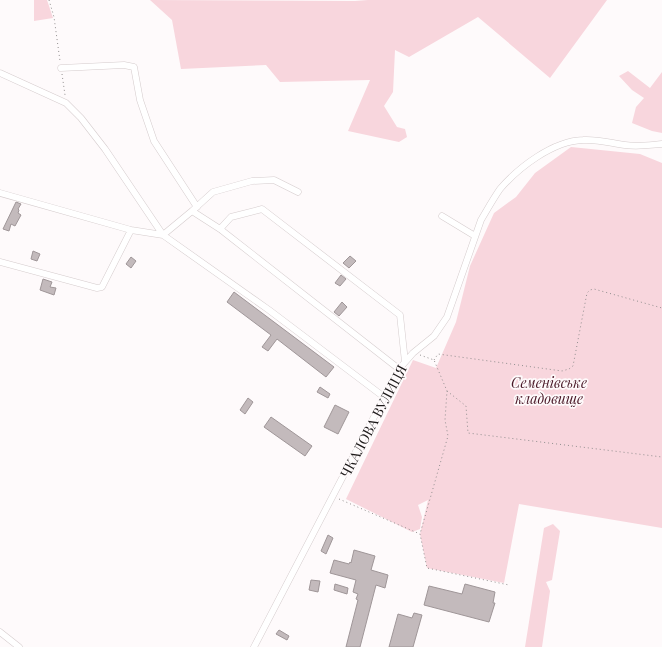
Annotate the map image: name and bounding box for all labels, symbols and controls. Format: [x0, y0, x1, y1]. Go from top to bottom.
street label: ЧКАЛОВА ВУЛИЦЯ [335, 361, 411, 481]
park label: Семенівське кладовище [511, 373, 587, 408]

